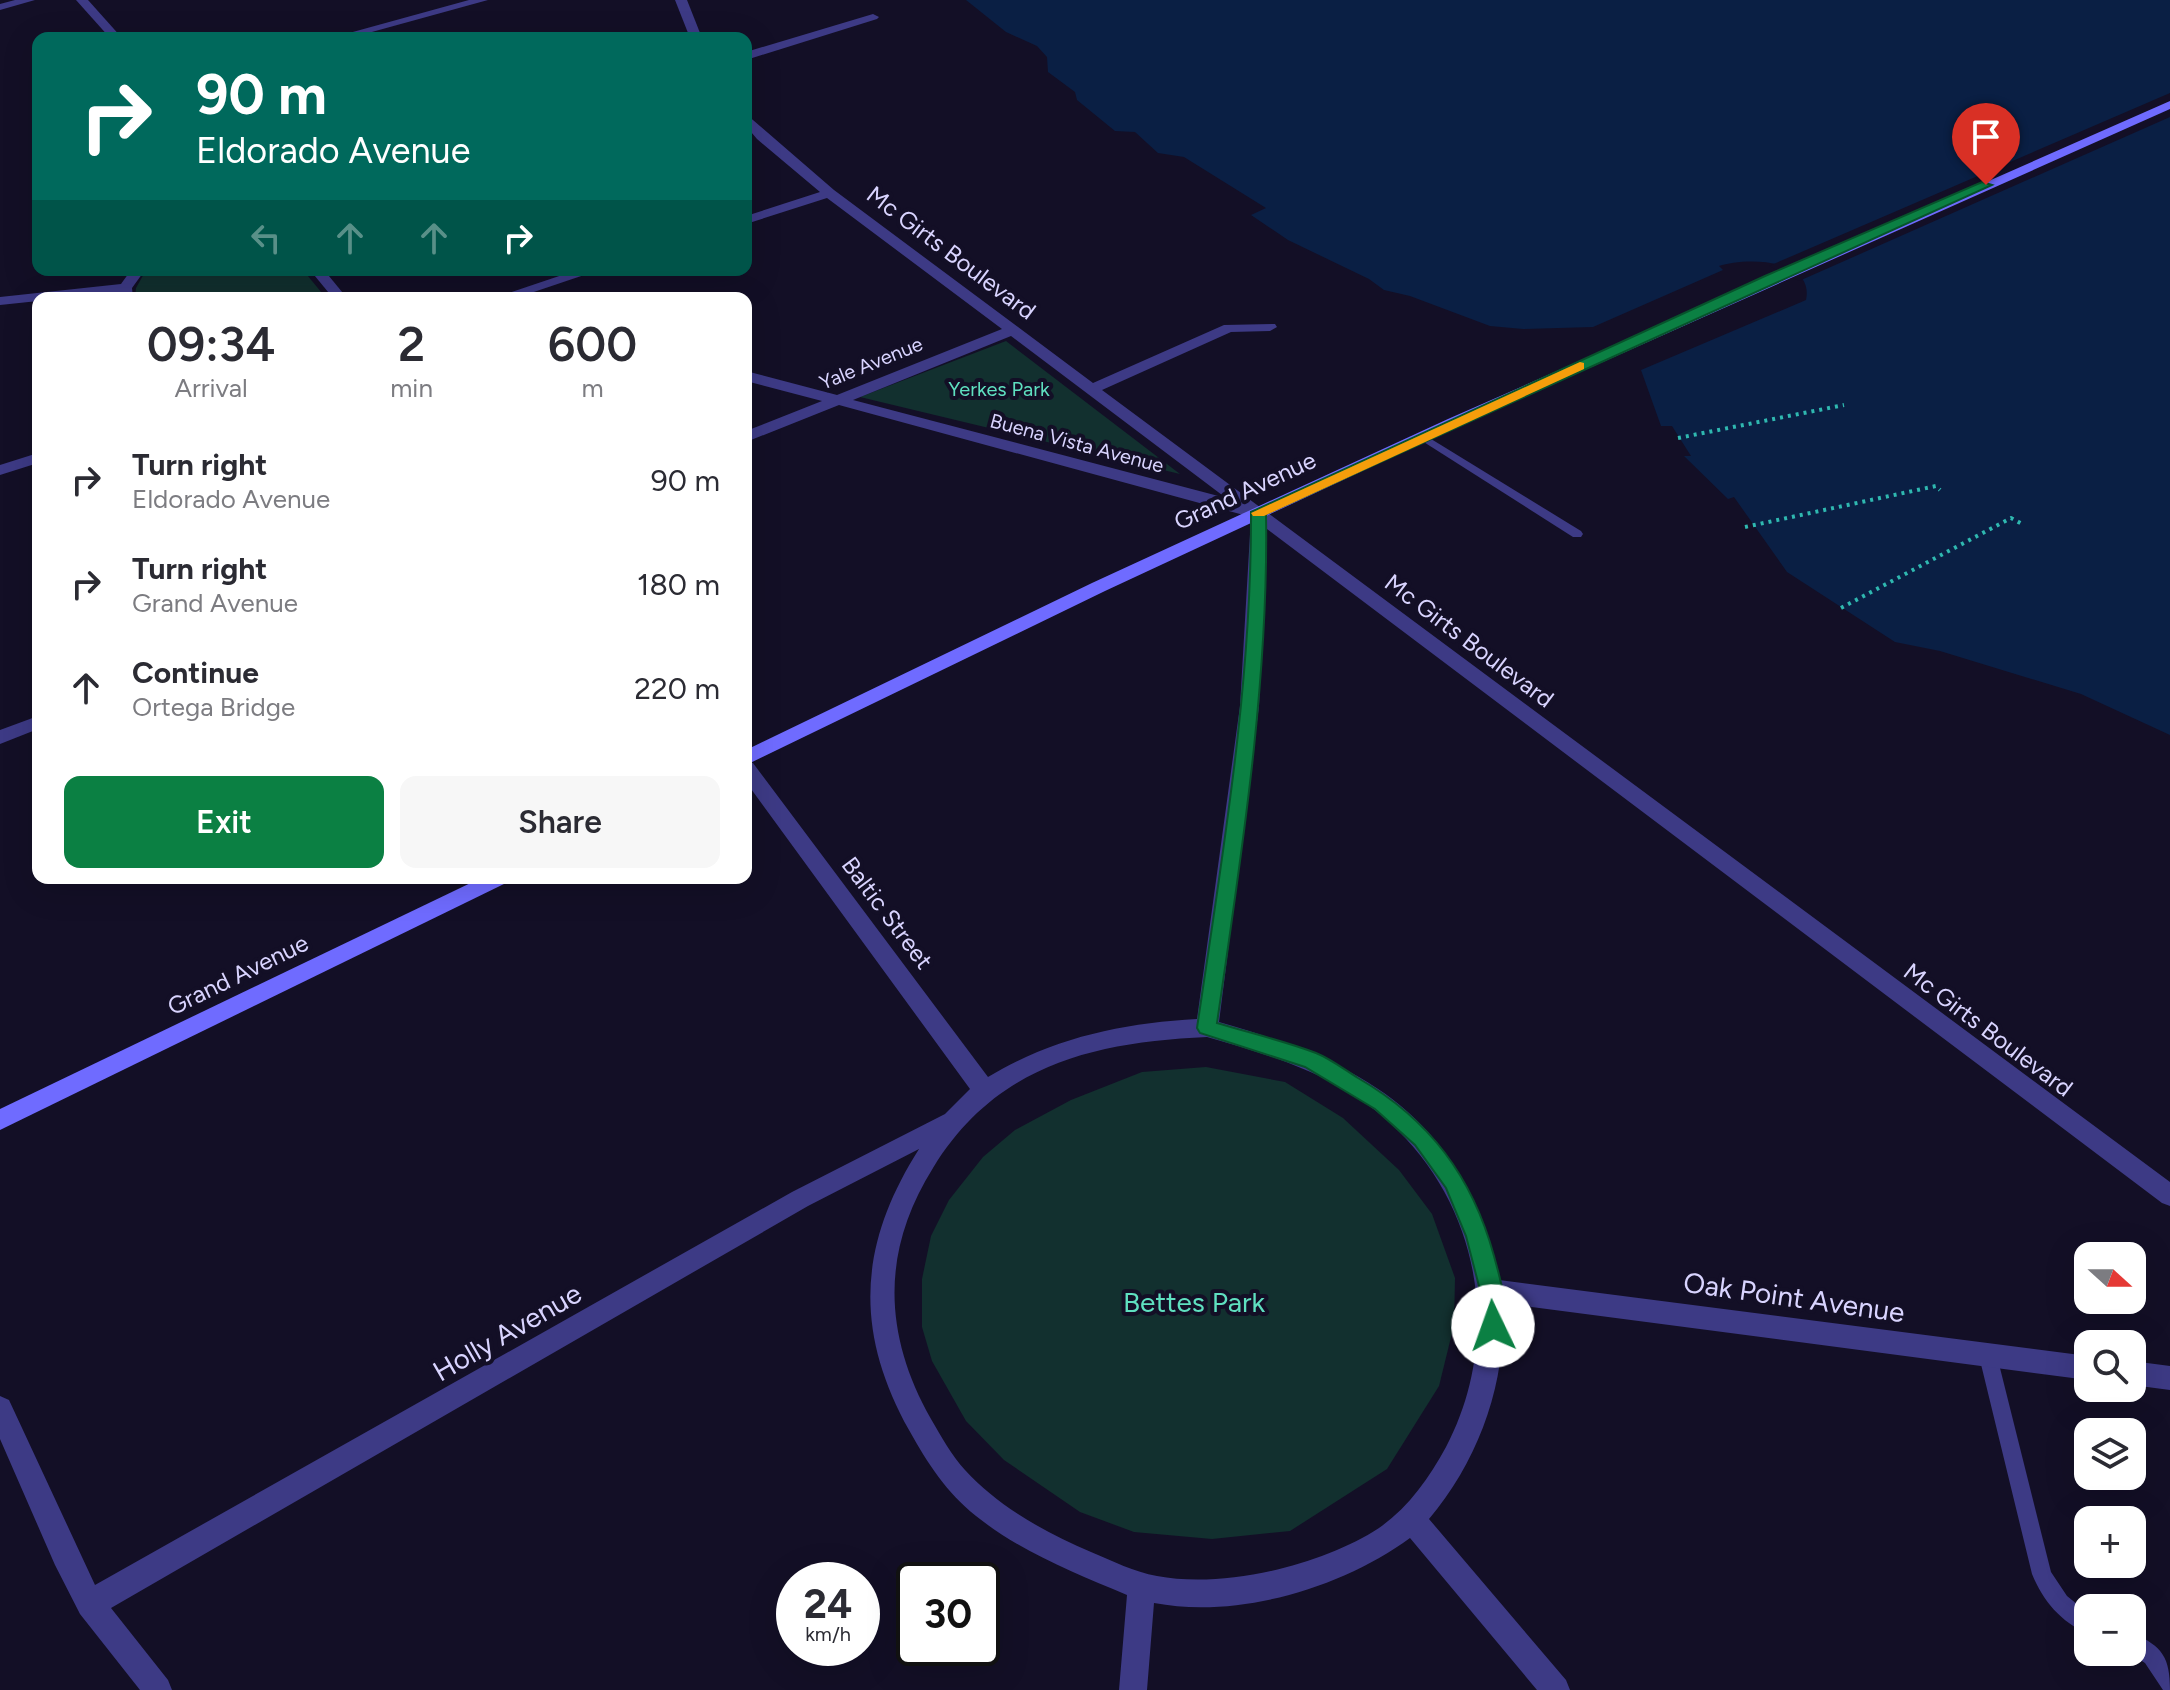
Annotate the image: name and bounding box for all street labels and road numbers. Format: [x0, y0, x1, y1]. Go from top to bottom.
street label: Mc Girts Boulevard [861, 180, 1041, 326]
street label: Yale Avenue [816, 331, 926, 395]
street label: Buena Vista Avenue [988, 408, 1166, 478]
street label: Grand Avenue [1169, 445, 1320, 536]
street label: Mc Girts Boulevard [1379, 568, 1559, 714]
street label: Baltic Street [836, 851, 939, 975]
street label: Grand Avenue [163, 928, 313, 1021]
street label: Mc Girts Boulevard [1898, 957, 2078, 1103]
street label: Oak Point Avenue [1681, 1265, 1907, 1329]
street label: Holly Avenue [427, 1276, 587, 1388]

